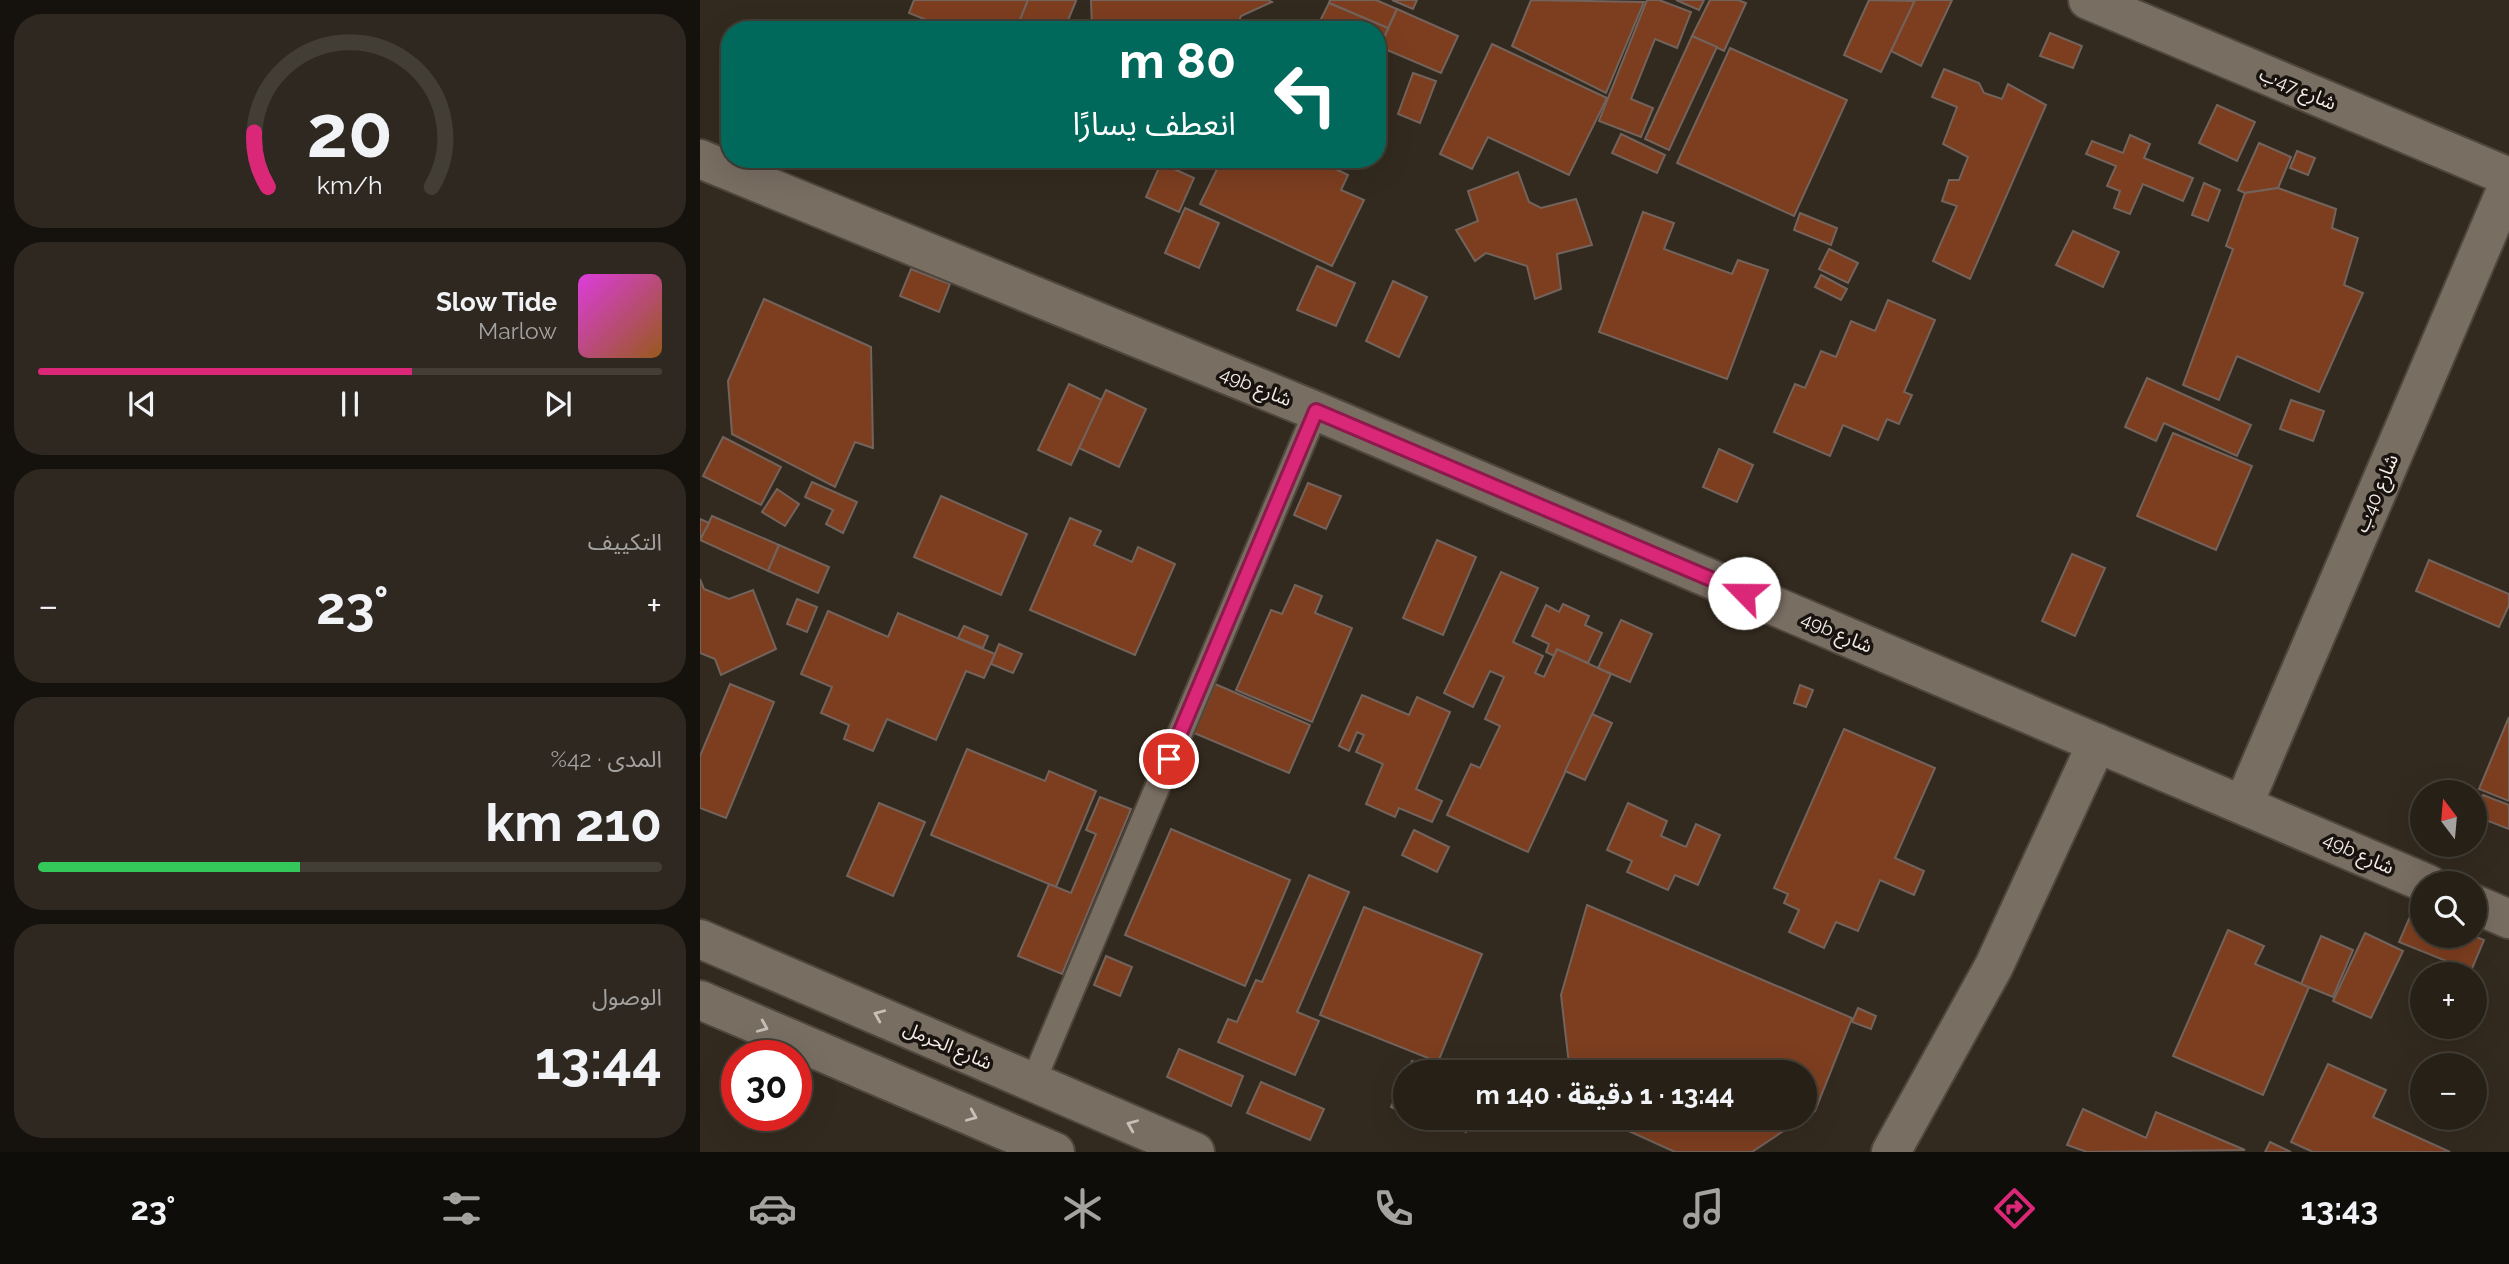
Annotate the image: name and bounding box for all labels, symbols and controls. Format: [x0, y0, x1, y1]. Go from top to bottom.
text: 80 m [1119, 32, 1236, 89]
icon: left [1260, 49, 1351, 140]
street label: شارع 47ب [2255, 62, 2340, 117]
text: 20 [307, 89, 393, 174]
text: انعطف يسارًا [1072, 105, 1236, 142]
text: km/h [317, 170, 383, 200]
text: Slow Tide [436, 287, 557, 317]
text: Marlow [478, 317, 557, 344]
street label: 49b شارع [1216, 362, 1295, 413]
icon: previous [123, 385, 161, 423]
icon: pause [331, 385, 369, 423]
icon: next [539, 385, 577, 423]
street label: شارع 40ب [2350, 451, 2405, 537]
text: التكييف [588, 528, 662, 555]
position arrow [1707, 556, 1781, 630]
text: 23° [316, 575, 389, 636]
text: − [38, 583, 58, 628]
text: + [646, 583, 662, 628]
street label: 49b شارع [1797, 607, 1876, 660]
pin [1139, 729, 1199, 789]
icon: arrive [1150, 740, 1188, 778]
text: المدى · 42% [550, 745, 662, 772]
north arrow [2410, 780, 2487, 858]
map controls [2410, 780, 2487, 1130]
text: 210 km [485, 792, 662, 853]
street label: 49b شارع [2319, 828, 2398, 881]
button: search [2410, 871, 2487, 948]
button: + [2410, 962, 2487, 1039]
text: الوصول [592, 983, 662, 1010]
one-way arrow [873, 1010, 885, 1024]
street label: شارع الحرمل [899, 1016, 996, 1076]
one-way arrow [756, 1018, 768, 1032]
text: 13:44 [535, 1030, 662, 1091]
speed limit sign: 30 [721, 1040, 812, 1131]
button: − [2410, 1053, 2487, 1130]
text: 13:44 · 1 دقيقة · 140 m [1476, 1080, 1734, 1110]
one-way arrow [965, 1108, 977, 1122]
one-way arrow [1127, 1119, 1140, 1133]
icon: filters [437, 1184, 486, 1233]
icon: car [748, 1184, 797, 1233]
icon: climate [1058, 1184, 1107, 1233]
icon: phone [1369, 1184, 1418, 1233]
icon: music [1679, 1184, 1728, 1233]
icon: directions [1990, 1184, 2039, 1233]
text: 23° [131, 1190, 175, 1227]
text: 13:43 [2301, 1190, 2378, 1227]

